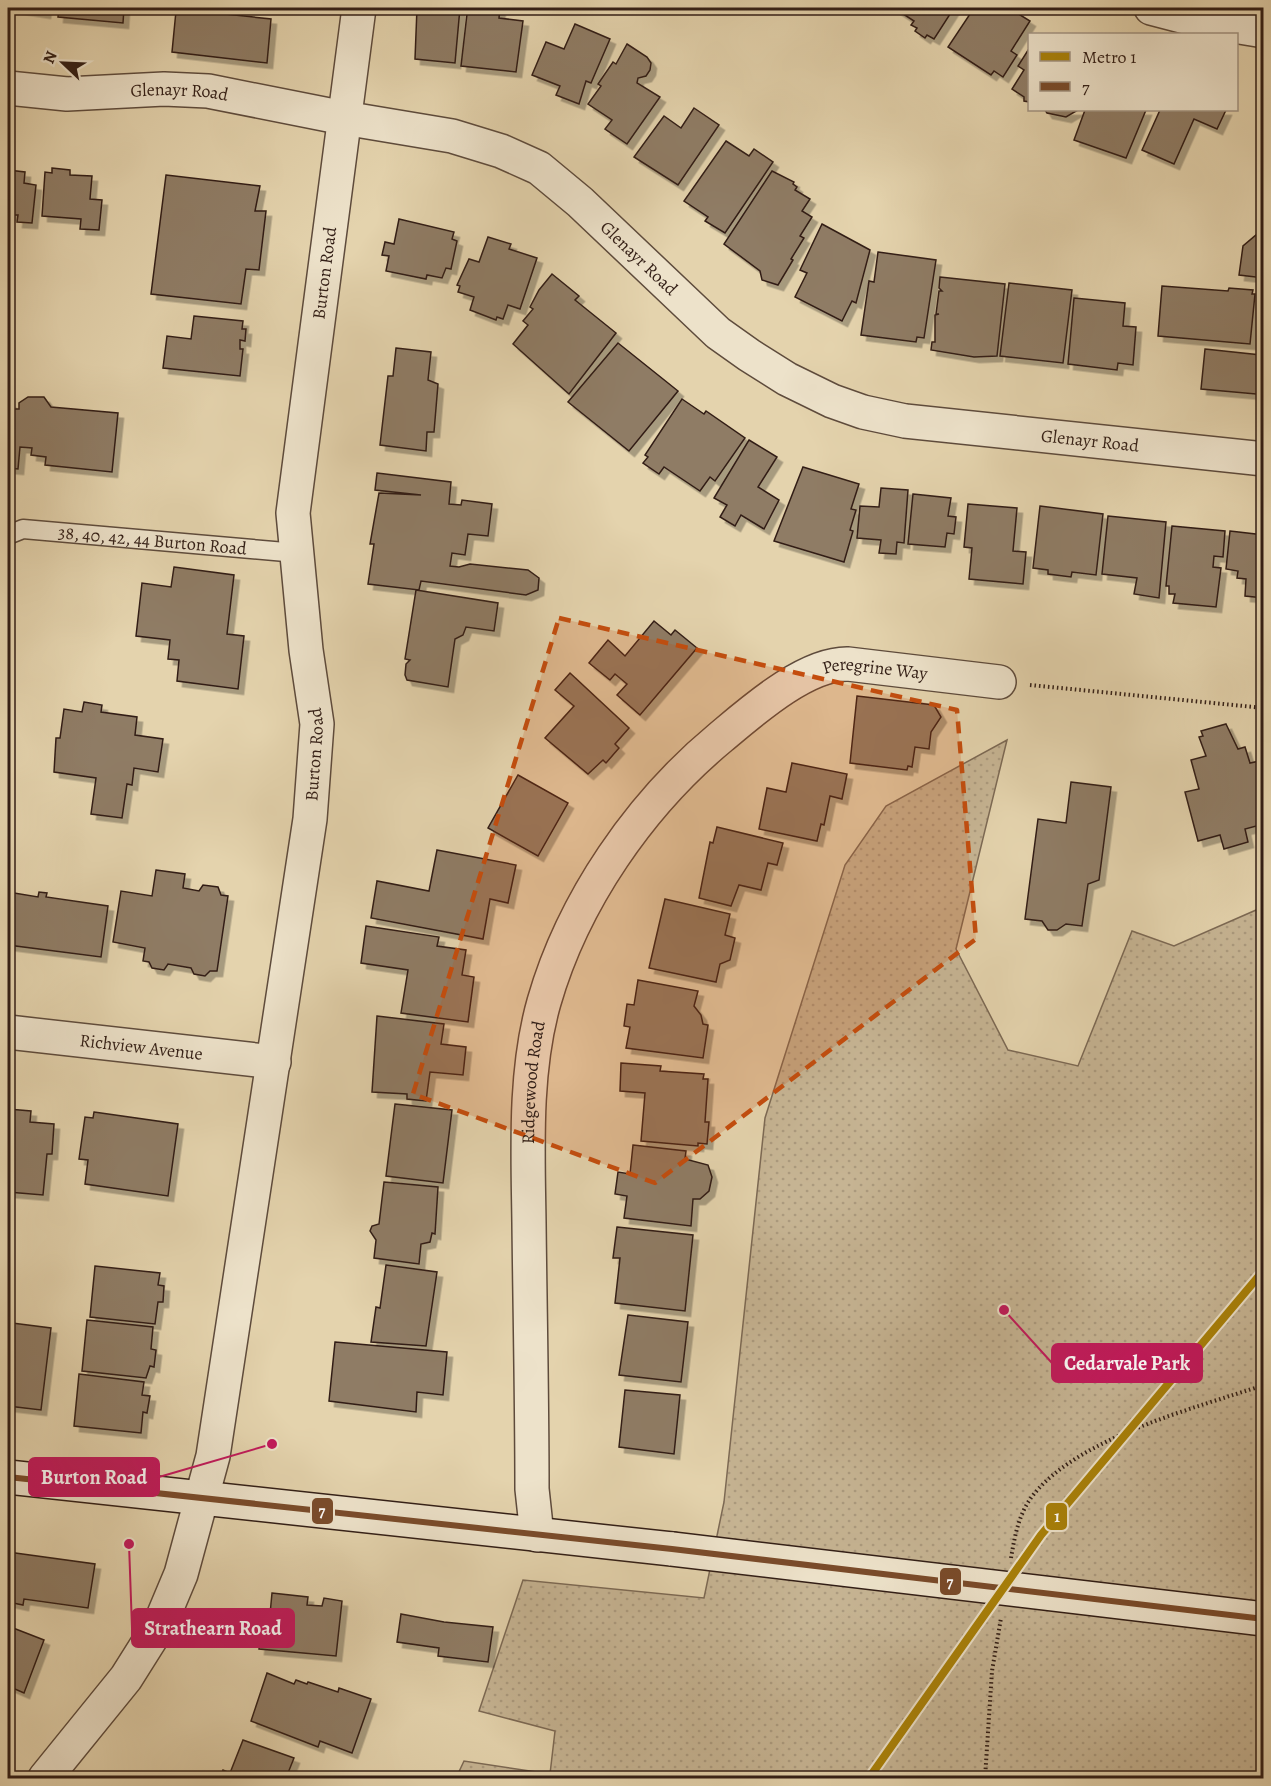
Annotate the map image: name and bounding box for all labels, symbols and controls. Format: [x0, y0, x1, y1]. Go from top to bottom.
north arrow [33, 33, 93, 93]
legend [1028, 33, 1238, 111]
text: Metro 1 [1082, 45, 1136, 69]
text: N [38, 48, 63, 67]
text: 7 [1082, 75, 1090, 99]
street label: Glenayr Road [130, 77, 231, 107]
street label: Glenayr Road [595, 215, 683, 301]
street label: Burton Road [306, 225, 342, 321]
street label: Glenayr Road [1040, 423, 1140, 458]
street label: 38, 40, 42, 44 Burton Road [57, 520, 248, 561]
street label: Peregrine Way [819, 652, 930, 685]
street label: Burton Road [299, 706, 329, 802]
street label: Ridgewood Road [516, 1018, 551, 1144]
street label: Richview Avenue [78, 1028, 204, 1066]
callout: Cedarvale Park [1052, 1344, 1202, 1382]
text: Cedarvale Park [1064, 1350, 1191, 1377]
callout: Burton Road [29, 1458, 159, 1496]
text: Burton Road [41, 1464, 147, 1491]
line badge: 7 [311, 1497, 334, 1525]
text: 7 [319, 1501, 326, 1523]
line badge: 1 [1045, 1502, 1068, 1531]
text: 1 [1054, 1506, 1060, 1528]
line badge: 7 [939, 1567, 962, 1596]
text: 7 [947, 1572, 954, 1594]
callout: Strathearn Road [132, 1609, 294, 1647]
text: Strathearn Road [144, 1615, 282, 1642]

